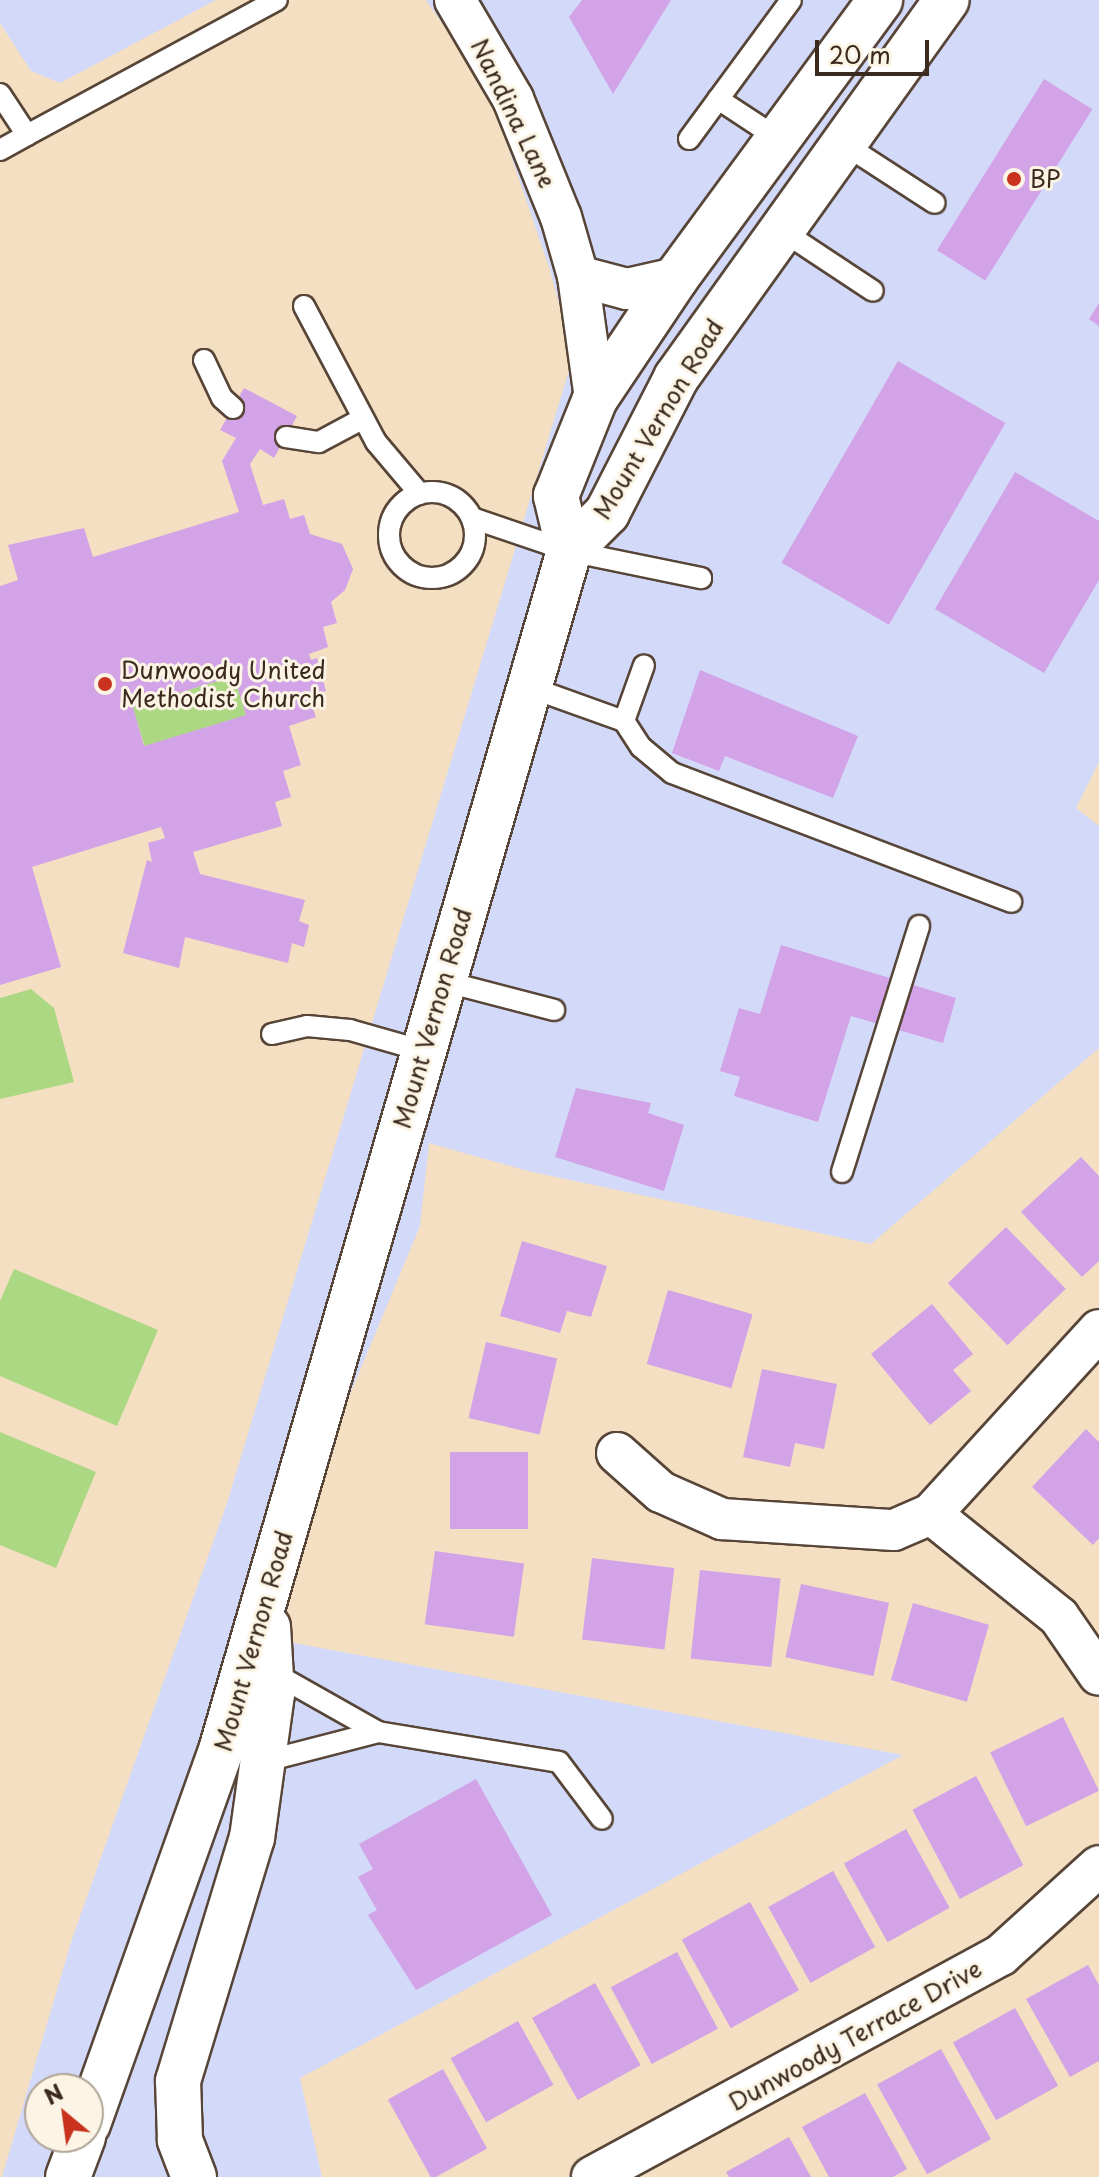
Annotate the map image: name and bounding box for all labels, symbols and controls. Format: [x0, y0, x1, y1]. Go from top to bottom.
scale bar [819, 24, 933, 74]
street label: Nandina Lane [465, 34, 563, 192]
text: 20 m [829, 36, 891, 72]
place label: BP [1030, 165, 1061, 193]
marker: BP [1005, 170, 1023, 188]
street label: Mount Vernon Road [587, 314, 729, 524]
place label: Dunwoody United Methodist Church [121, 656, 327, 712]
marker: Dunwoody United Methodist Church [96, 675, 114, 693]
street label: Mount Vernon Road [387, 904, 477, 1132]
street label: Mount Vernon Road [208, 1527, 298, 1755]
street label: Dunwoody Terrace Drive [724, 1953, 986, 2117]
north arrow [24, 2073, 104, 2153]
text: N [37, 2075, 69, 2112]

